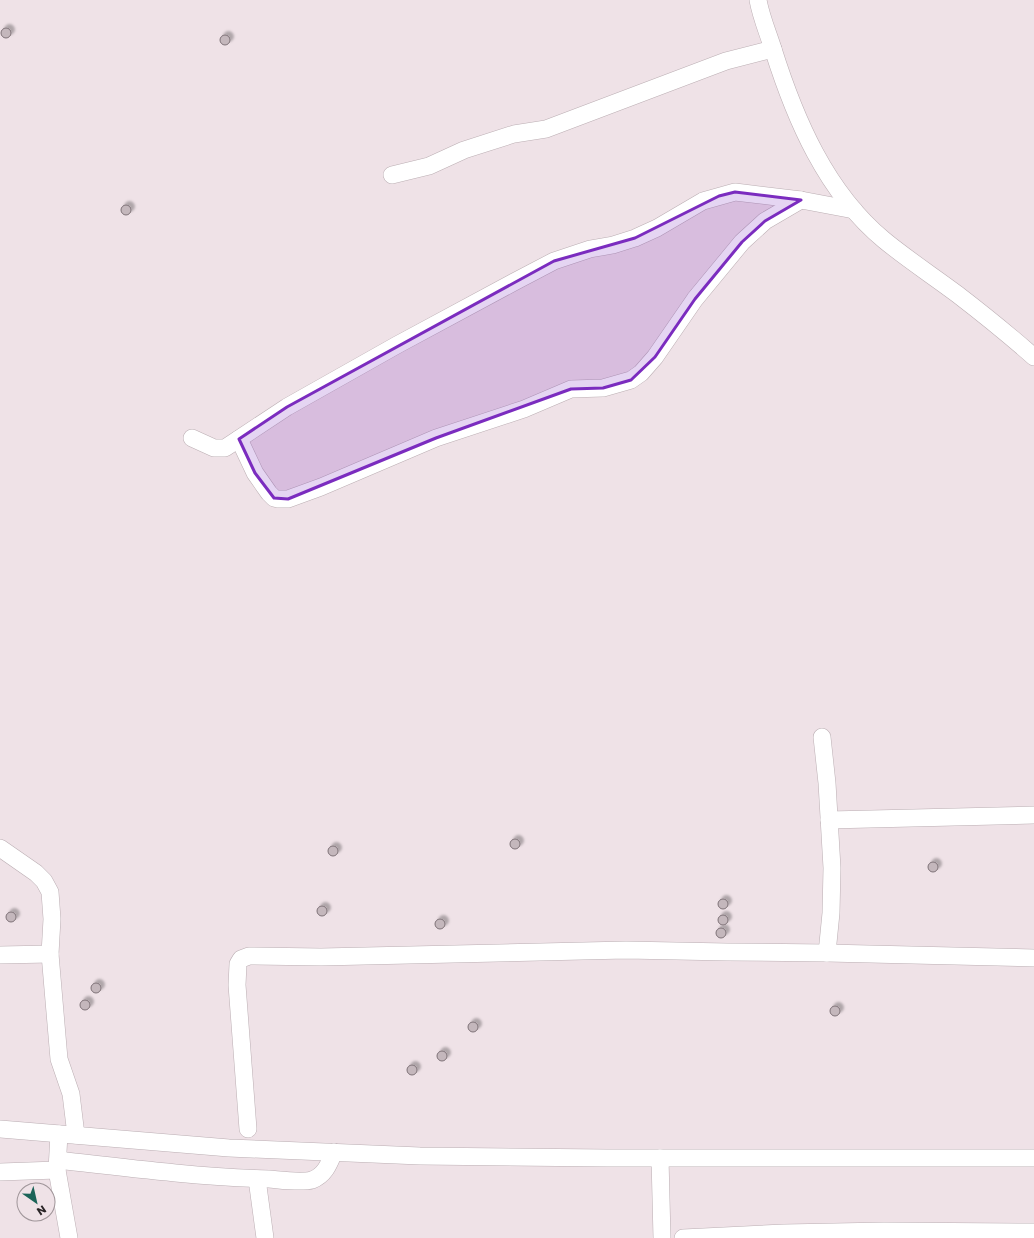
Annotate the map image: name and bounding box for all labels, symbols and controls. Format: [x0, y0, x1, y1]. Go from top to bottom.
north arrow [16, 1182, 56, 1222]
text: N [34, 1201, 49, 1219]

